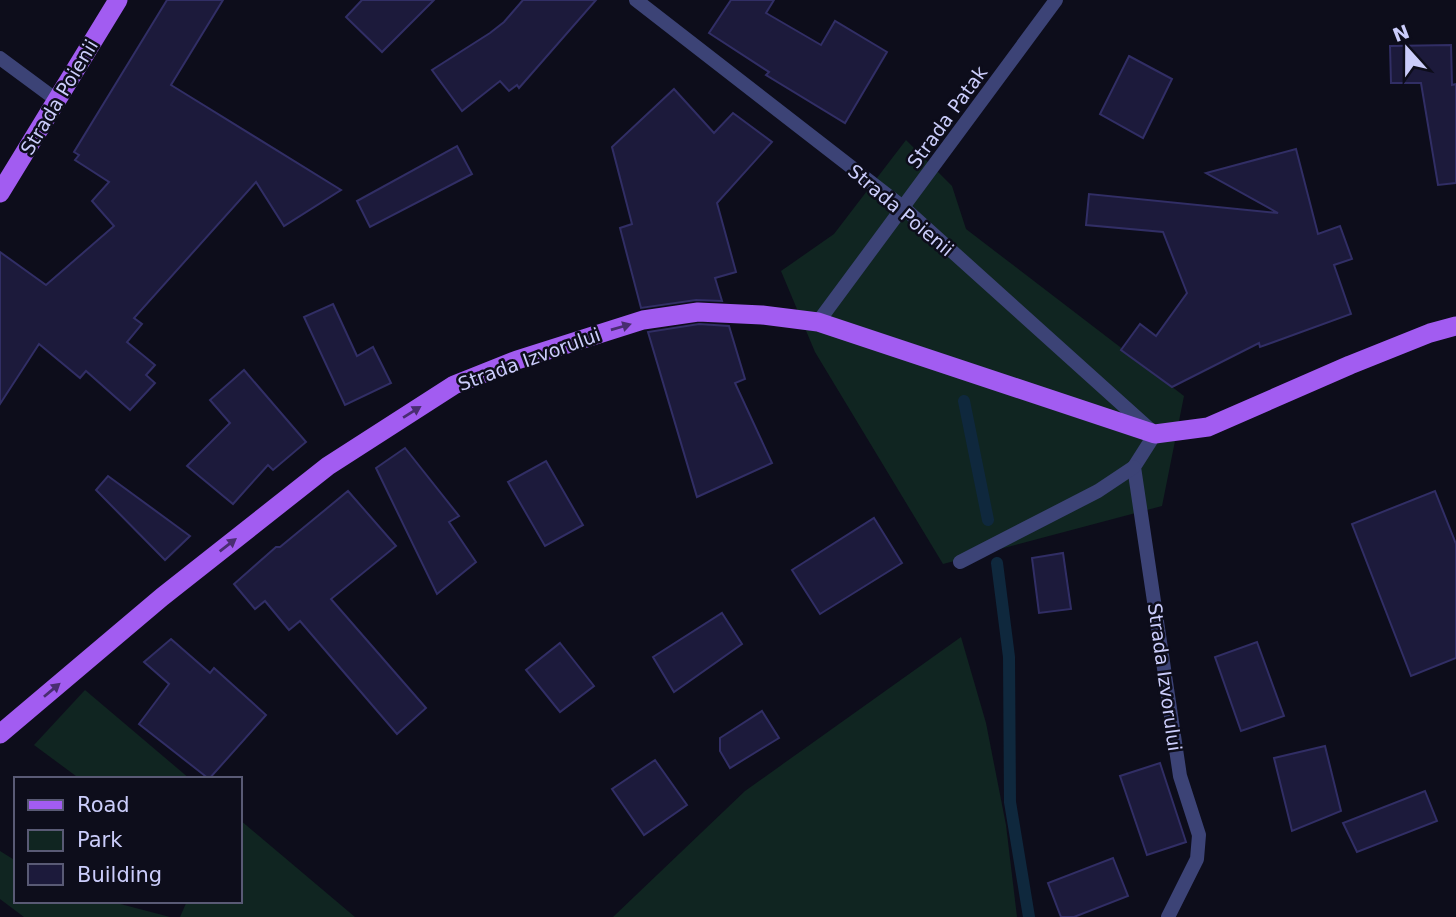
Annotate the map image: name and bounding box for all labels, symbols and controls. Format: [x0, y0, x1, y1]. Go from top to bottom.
north arrow [1372, 14, 1442, 84]
text: N [1390, 20, 1412, 46]
street label: Strada Poienii [16, 35, 102, 159]
street label: Strada Patak [903, 62, 991, 172]
street label: Strada Poienii [844, 160, 958, 260]
one-way arrow [611, 321, 632, 331]
street label: Strada Izvorului [455, 323, 603, 395]
one-way arrow [402, 405, 421, 418]
one-way arrow [218, 538, 236, 553]
street label: Strada Izvorului [1144, 601, 1186, 753]
one-way arrow [43, 682, 61, 698]
legend [14, 777, 242, 903]
text: Road [77, 793, 130, 817]
text: Park [77, 828, 123, 852]
text: Building [77, 863, 162, 887]

